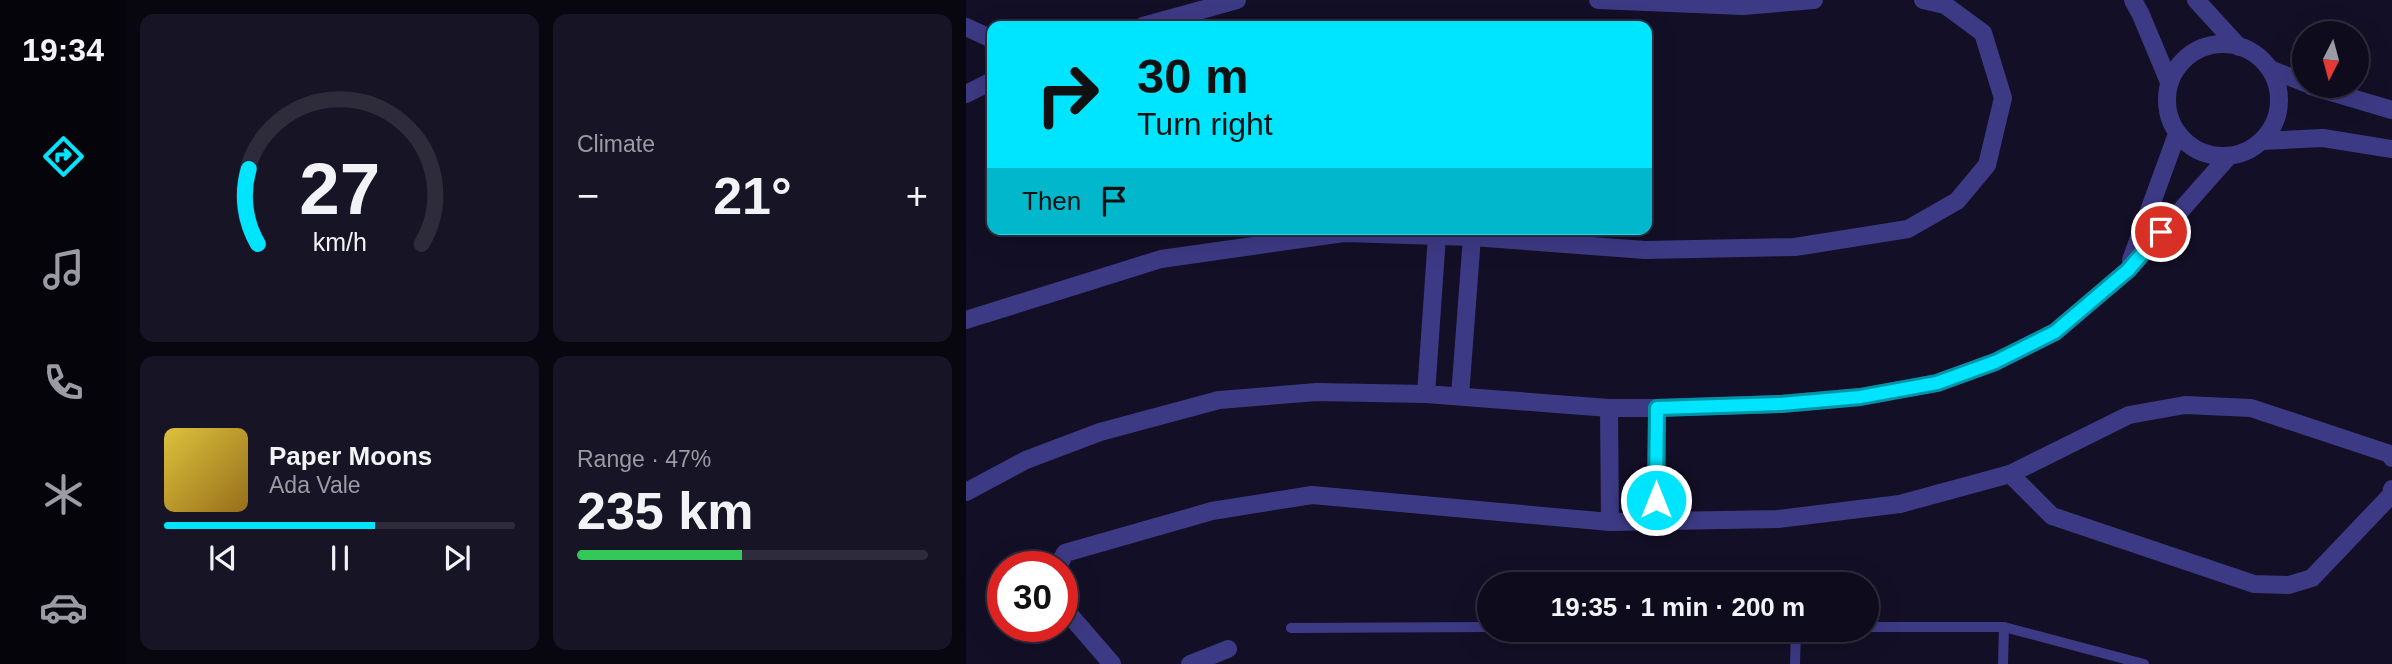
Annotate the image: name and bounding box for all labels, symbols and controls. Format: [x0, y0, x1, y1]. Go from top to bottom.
north arrow [2292, 21, 2370, 98]
map controls [2292, 21, 2369, 98]
text: 19:34 [22, 32, 104, 68]
icon: right [1022, 49, 1113, 140]
text: 30 m [1137, 49, 1249, 103]
text: Turn right [1137, 106, 1273, 142]
text: Climate [577, 131, 655, 157]
icon: directions [39, 132, 88, 181]
text: 27 [299, 148, 380, 229]
text: 21° [713, 167, 792, 225]
text: − [577, 175, 599, 217]
text: + [906, 175, 928, 217]
icon: arrive [1095, 182, 1133, 220]
text: Then [1022, 186, 1081, 216]
pin [2131, 202, 2191, 262]
icon: arrive [2142, 213, 2180, 251]
text: km/h [312, 228, 367, 256]
icon: music [39, 245, 88, 294]
icon: phone [39, 358, 88, 407]
text: Paper Moons [269, 441, 432, 471]
text: Range · 47% [577, 446, 711, 472]
position arrow [1619, 463, 1693, 537]
icon: climate [39, 470, 88, 519]
text: Ada Vale [269, 472, 361, 498]
text: 235 km [577, 482, 753, 540]
icon: previous [204, 539, 242, 577]
icon: pause [321, 539, 359, 577]
icon: next [438, 539, 476, 577]
speed limit sign: 30 [987, 551, 1078, 642]
icon: car [39, 583, 88, 632]
text: 19:35 · 1 min · 200 m [1551, 592, 1805, 622]

